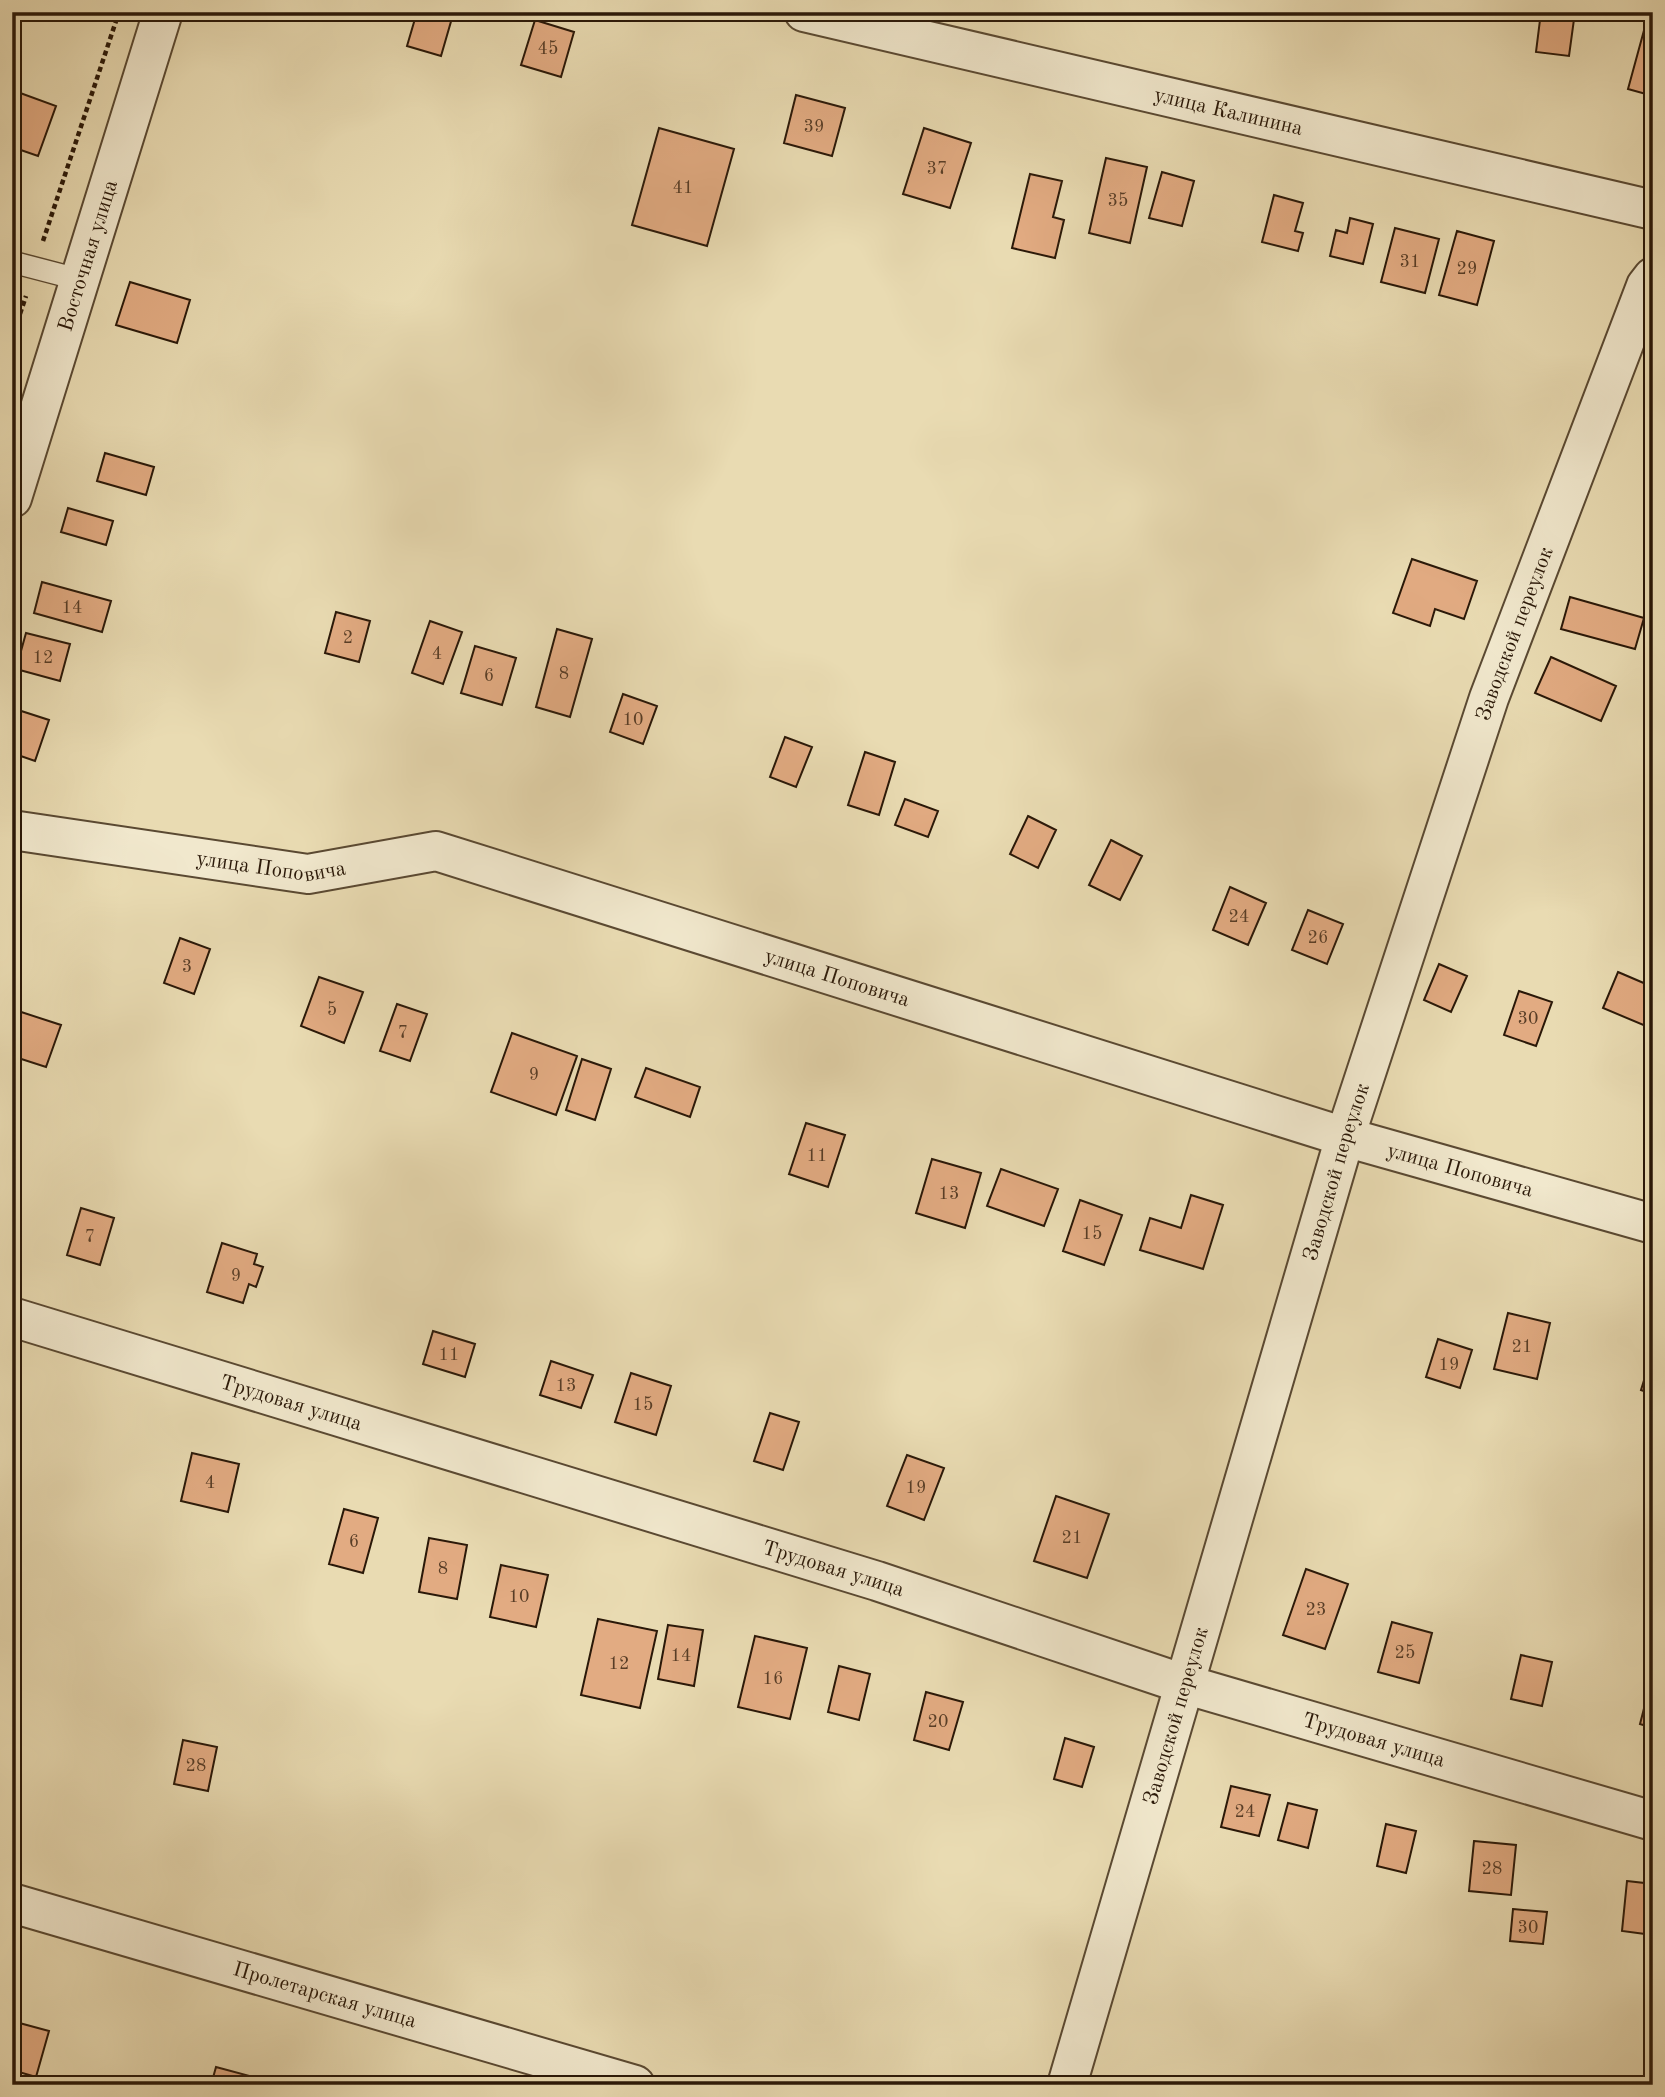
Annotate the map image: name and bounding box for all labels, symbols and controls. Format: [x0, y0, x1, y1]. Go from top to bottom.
house number: 45 [538, 40, 558, 58]
street label: улица Калинина [1152, 85, 1305, 140]
house number: 39 [804, 118, 824, 136]
house number: 37 [927, 160, 947, 178]
street label: Восточная улица [55, 178, 122, 334]
house number: 41 [673, 179, 693, 197]
house number: 35 [1108, 192, 1128, 210]
house number: 31 [1400, 253, 1420, 271]
house number: 29 [1457, 260, 1477, 278]
street label: Заводской переулок [1473, 544, 1558, 724]
house number: 14 [62, 599, 82, 617]
house number: 2 [343, 629, 353, 647]
house number: 4 [432, 645, 442, 663]
house number: 12 [33, 649, 53, 667]
house number: 8 [559, 665, 569, 683]
house number: 6 [484, 667, 494, 685]
house number: 10 [623, 711, 643, 729]
street label: улица Поповича [195, 849, 348, 887]
house number: 24 [1229, 908, 1249, 926]
house number: 26 [1308, 929, 1328, 947]
street label: улица Поповича [762, 946, 912, 1011]
house number: 3 [182, 958, 192, 976]
house number: 5 [327, 1001, 337, 1019]
house number: 30 [1518, 1010, 1538, 1028]
house number: 7 [398, 1024, 408, 1042]
house number: 9 [529, 1066, 539, 1084]
street label: Заводской переулок [1300, 1080, 1374, 1263]
street label: улица Поповича [1384, 1140, 1535, 1202]
house number: 11 [807, 1147, 827, 1165]
house number: 13 [939, 1185, 959, 1203]
house number: 15 [1082, 1225, 1102, 1243]
house number: 7 [85, 1228, 95, 1246]
house number: 9 [231, 1267, 241, 1285]
house number: 21 [1512, 1338, 1532, 1356]
house number: 11 [439, 1346, 459, 1364]
house number: 19 [1439, 1356, 1459, 1374]
street label: Трудовая улица [217, 1372, 364, 1435]
house number: 13 [556, 1377, 576, 1395]
house number: 15 [633, 1396, 653, 1414]
house number: 4 [205, 1474, 215, 1492]
house number: 19 [906, 1479, 926, 1497]
house number: 21 [1062, 1529, 1082, 1547]
house number: 6 [349, 1533, 359, 1551]
street label: Трудовая улица [760, 1538, 907, 1601]
house number: 8 [438, 1560, 448, 1578]
house number: 10 [509, 1588, 529, 1606]
house number: 23 [1306, 1601, 1326, 1619]
street label: Заводской переулок [1141, 1624, 1213, 1807]
house number: 25 [1395, 1644, 1415, 1662]
house number: 14 [671, 1647, 691, 1665]
house number: 12 [609, 1655, 629, 1673]
house number: 16 [763, 1670, 783, 1688]
street label: Трудовая улица [1300, 1710, 1447, 1772]
house number: 20 [928, 1713, 948, 1731]
house number: 28 [186, 1757, 206, 1775]
house number: 24 [1235, 1803, 1255, 1821]
house number: 28 [1482, 1860, 1502, 1878]
house number: 30 [1518, 1919, 1538, 1937]
street label: Пролетарская улица [230, 1959, 419, 2033]

